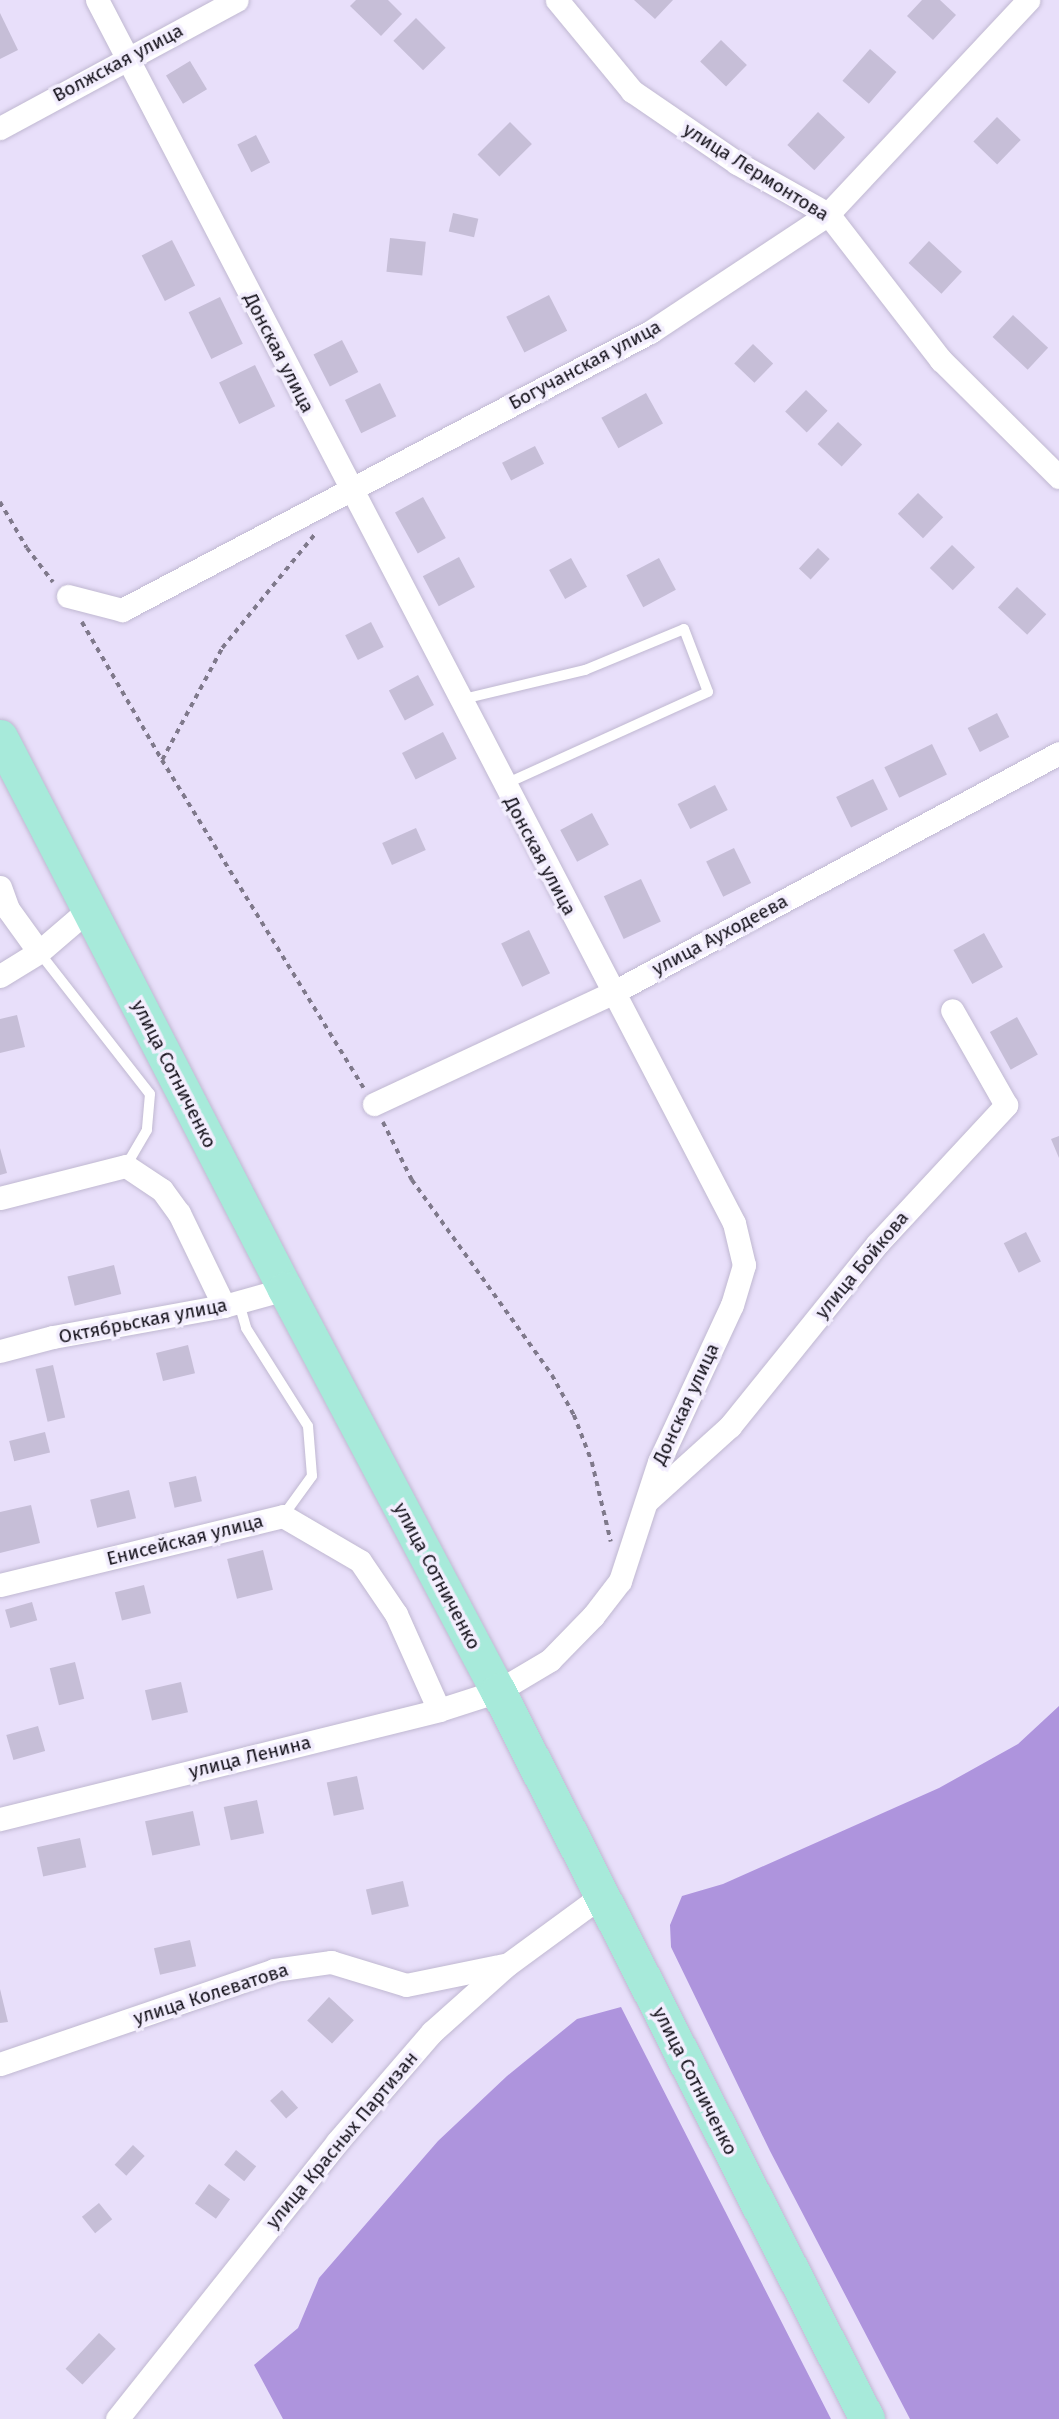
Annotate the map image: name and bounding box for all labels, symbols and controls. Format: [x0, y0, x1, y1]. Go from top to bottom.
street label: Волжская улица [49, 19, 187, 107]
street label: улица Лермонтова [679, 118, 833, 226]
street label: Донская улица [239, 289, 319, 417]
street label: Богучанская улица [505, 315, 665, 415]
street label: Донская улица [499, 793, 581, 919]
street label: улица Ауходеева [648, 890, 792, 980]
street label: улица Сотниченко [127, 996, 221, 1152]
street label: улица Бойкова [810, 1207, 914, 1323]
street label: Октябрьская улица [57, 1293, 229, 1349]
street label: Донская улица [648, 1340, 724, 1468]
street label: улица Сотниченко [389, 1499, 485, 1653]
street label: Енисейская улица [104, 1510, 266, 1570]
street label: улица Ленина [187, 1731, 313, 1783]
street label: улица Колеватова [131, 1958, 291, 2030]
street label: улица Сотниченко [648, 2003, 742, 2159]
street label: улица Красных Партизан [261, 2047, 423, 2233]

